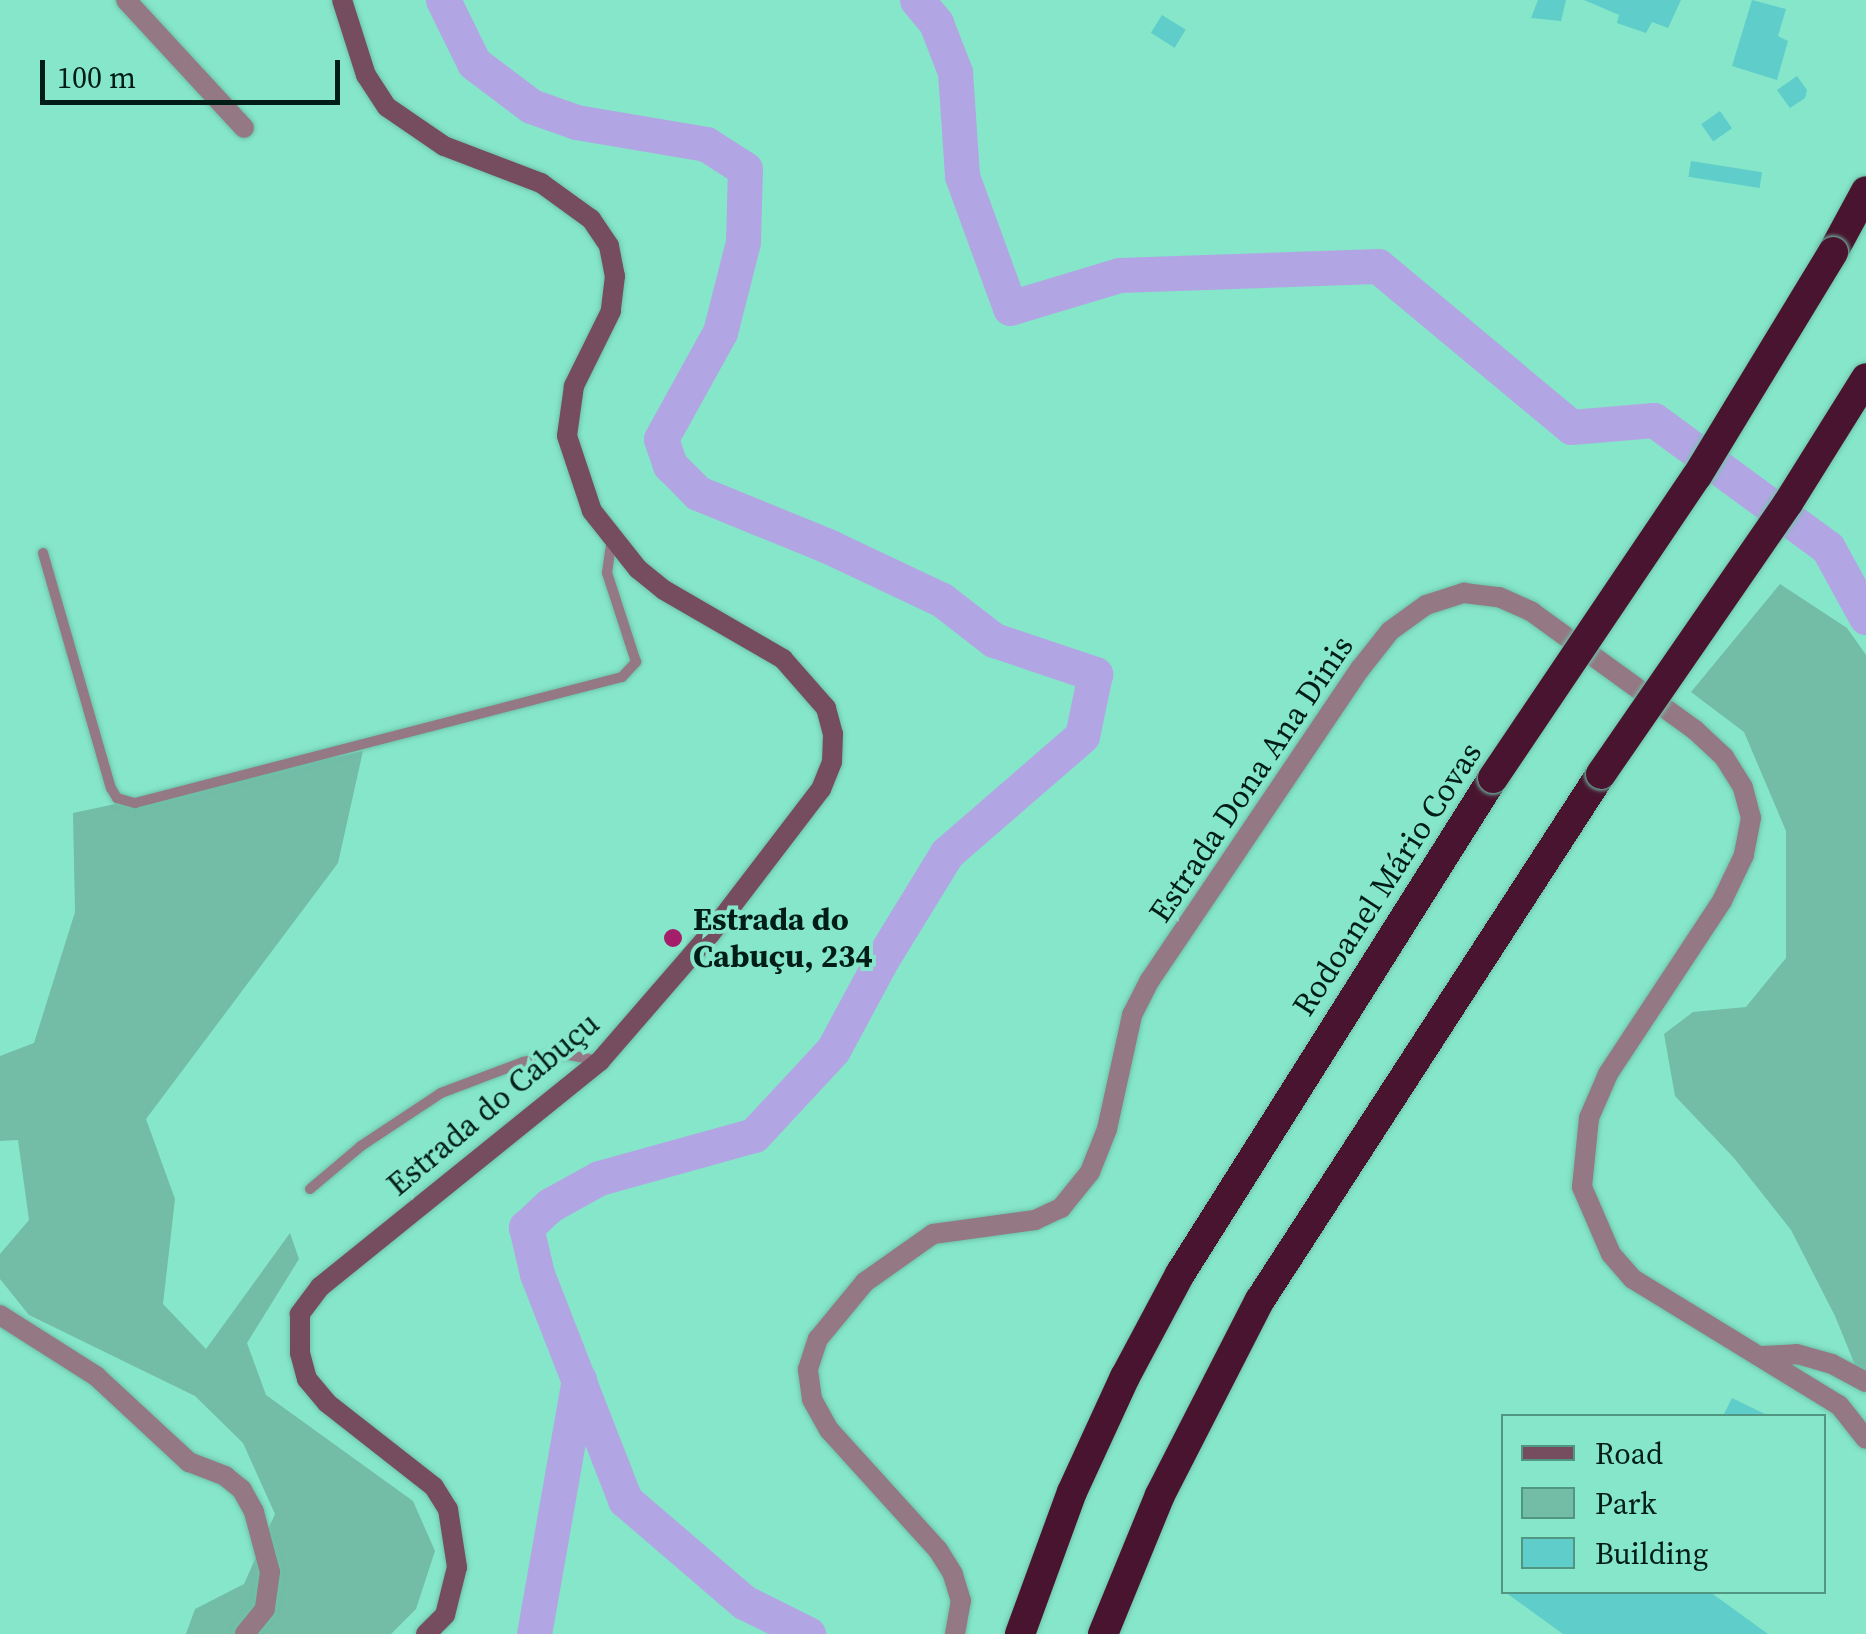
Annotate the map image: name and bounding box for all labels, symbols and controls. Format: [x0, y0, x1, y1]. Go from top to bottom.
scale bar [45, 40, 345, 102]
text: 100 m [57, 57, 136, 98]
street label: Estrada Dona Ana Dinis [1141, 628, 1361, 930]
street label: Rodoanel Mário Covas [1284, 735, 1490, 1023]
place label: Estrada do Cabuçu, 234 [693, 901, 873, 976]
marker: Estrada do Cabuçu, 234 [662, 927, 684, 949]
street label: Estrada do Cabuçu [379, 1004, 607, 1204]
legend [1501, 1414, 1826, 1594]
text: Road [1595, 1433, 1663, 1474]
text: Park [1595, 1483, 1657, 1524]
text: Building [1595, 1533, 1708, 1574]

